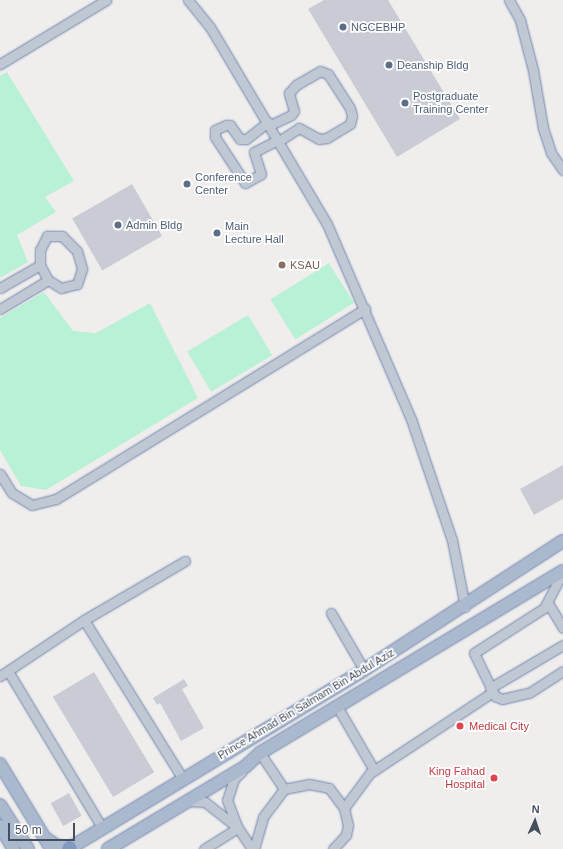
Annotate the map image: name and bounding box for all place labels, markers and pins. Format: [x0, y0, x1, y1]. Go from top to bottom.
place label: NGCEBHP [351, 20, 405, 34]
marker: NGCEBHP [338, 22, 348, 32]
place label: Deanship Bldg [397, 58, 469, 72]
marker: Deanship Bldg [384, 60, 394, 70]
place label: Postgraduate Training Center [413, 90, 488, 116]
marker: Postgraduate Training Center [400, 98, 410, 108]
place label: Conference Center [195, 171, 252, 197]
marker: Conference Center [182, 179, 192, 189]
place label: Admin Bldg [126, 218, 182, 232]
marker: Admin Bldg [113, 220, 123, 230]
place label: Main Lecture Hall [225, 220, 284, 246]
marker: Main Lecture Hall [212, 228, 222, 238]
place label: KSAU [290, 258, 320, 272]
marker: KSAU [277, 260, 287, 270]
place label: Medical City [469, 719, 529, 733]
marker: Medical City [454, 720, 466, 732]
place label: King Fahad Hospital [429, 765, 485, 791]
marker: King Fahad Hospital [488, 772, 500, 784]

